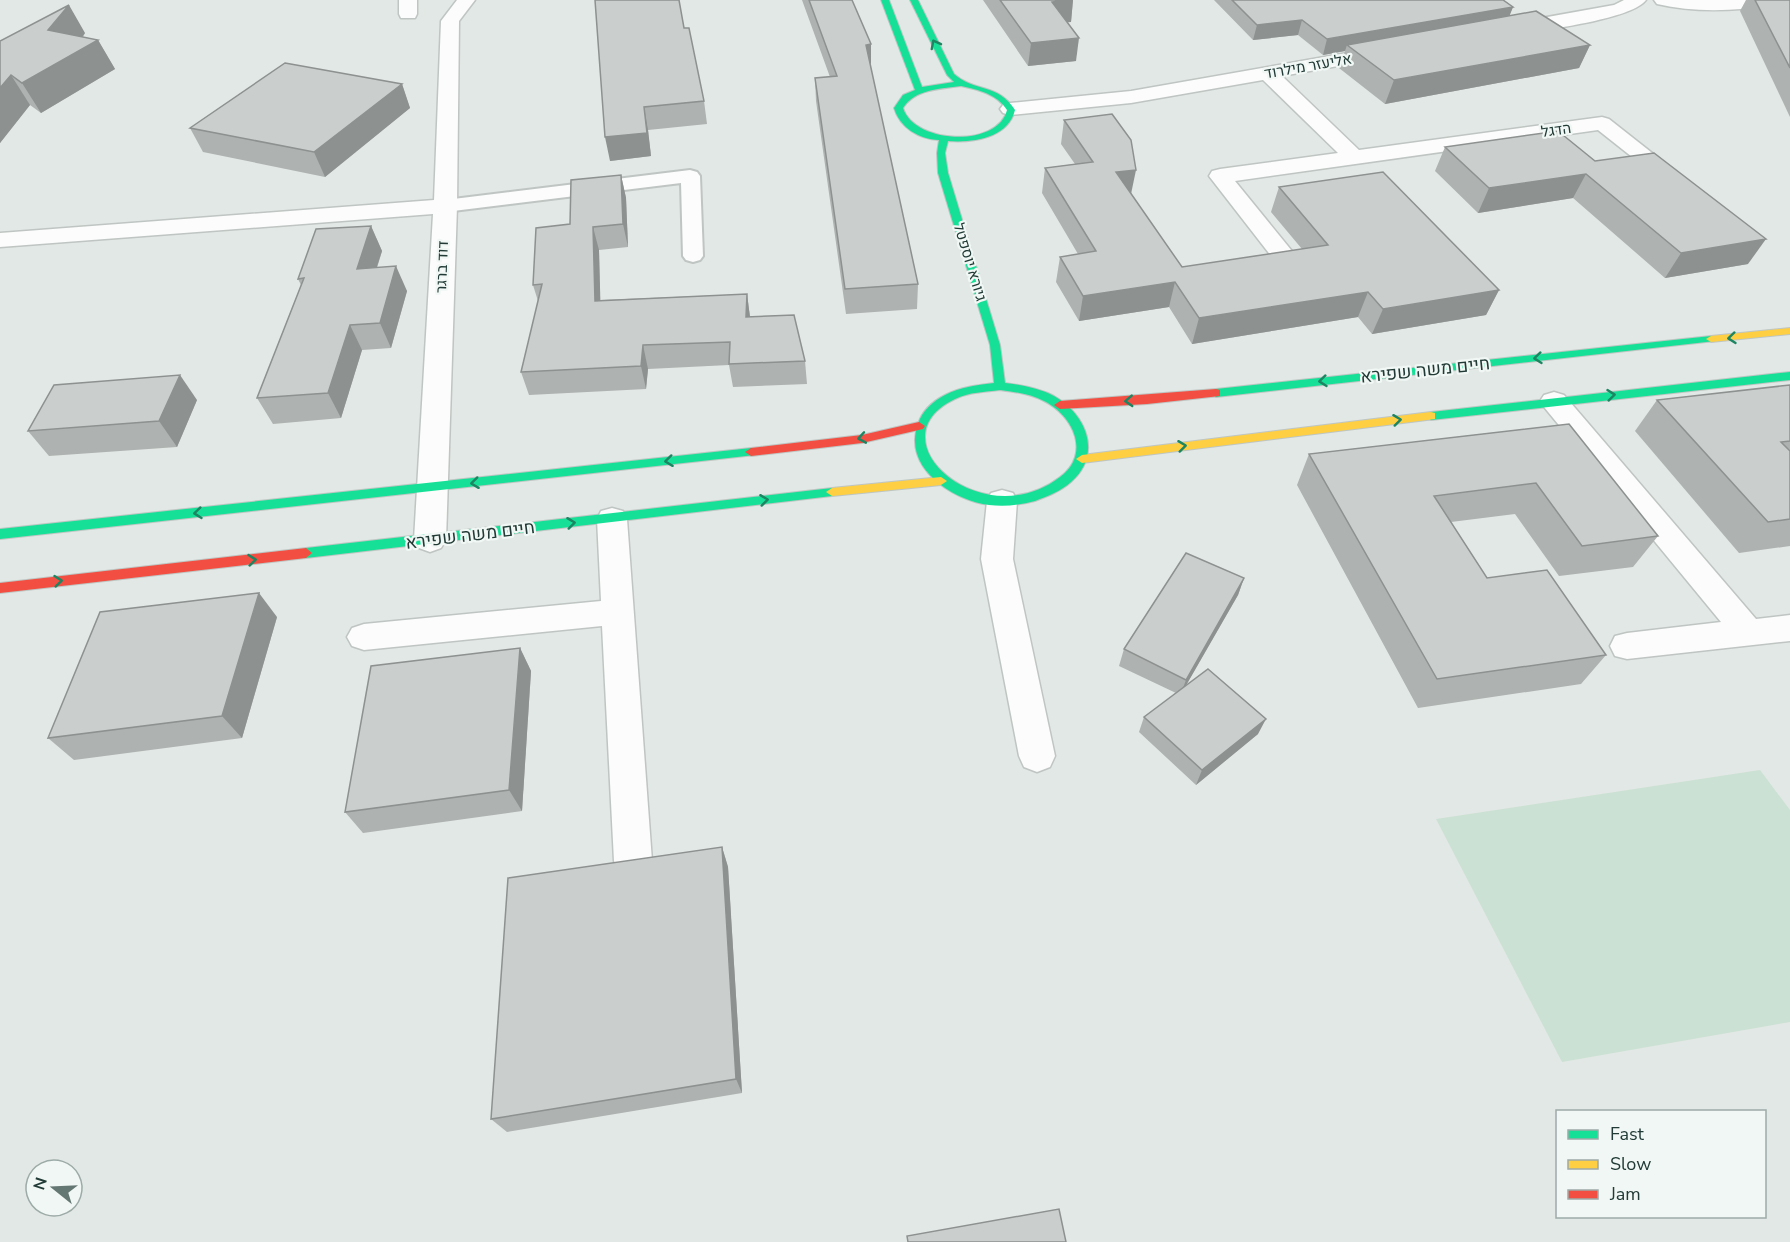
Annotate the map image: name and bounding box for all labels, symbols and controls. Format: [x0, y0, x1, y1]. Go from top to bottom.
one-way arrow [931, 39, 942, 50]
street label: אליעזר מילרוד [1263, 48, 1353, 84]
street label: הדגל [1540, 118, 1572, 142]
street label: גיורא יוספטל [949, 221, 991, 304]
street label: דוד ברגר [431, 240, 453, 294]
one-way arrow [1727, 331, 1736, 343]
street label: חיים משה שפירא [1359, 351, 1491, 389]
one-way arrow [1533, 351, 1542, 364]
one-way arrow [1319, 374, 1328, 387]
one-way arrow [1607, 389, 1616, 402]
one-way arrow [1125, 394, 1134, 407]
one-way arrow [1392, 414, 1401, 427]
one-way arrow [858, 431, 868, 444]
one-way arrow [1177, 440, 1187, 452]
one-way arrow [664, 454, 673, 467]
one-way arrow [470, 477, 480, 489]
one-way arrow [760, 494, 769, 507]
one-way arrow [193, 506, 202, 519]
street label: חיים משה שפירא [404, 515, 536, 555]
one-way arrow [566, 518, 575, 530]
one-way arrow [247, 554, 256, 567]
one-way arrow [54, 575, 63, 588]
legend [1556, 1110, 1766, 1218]
text: Fast [1610, 1122, 1645, 1146]
text: Slow [1610, 1152, 1651, 1176]
north arrow [24, 1158, 84, 1218]
text: N [28, 1175, 53, 1193]
text: Jam [1609, 1182, 1641, 1206]

